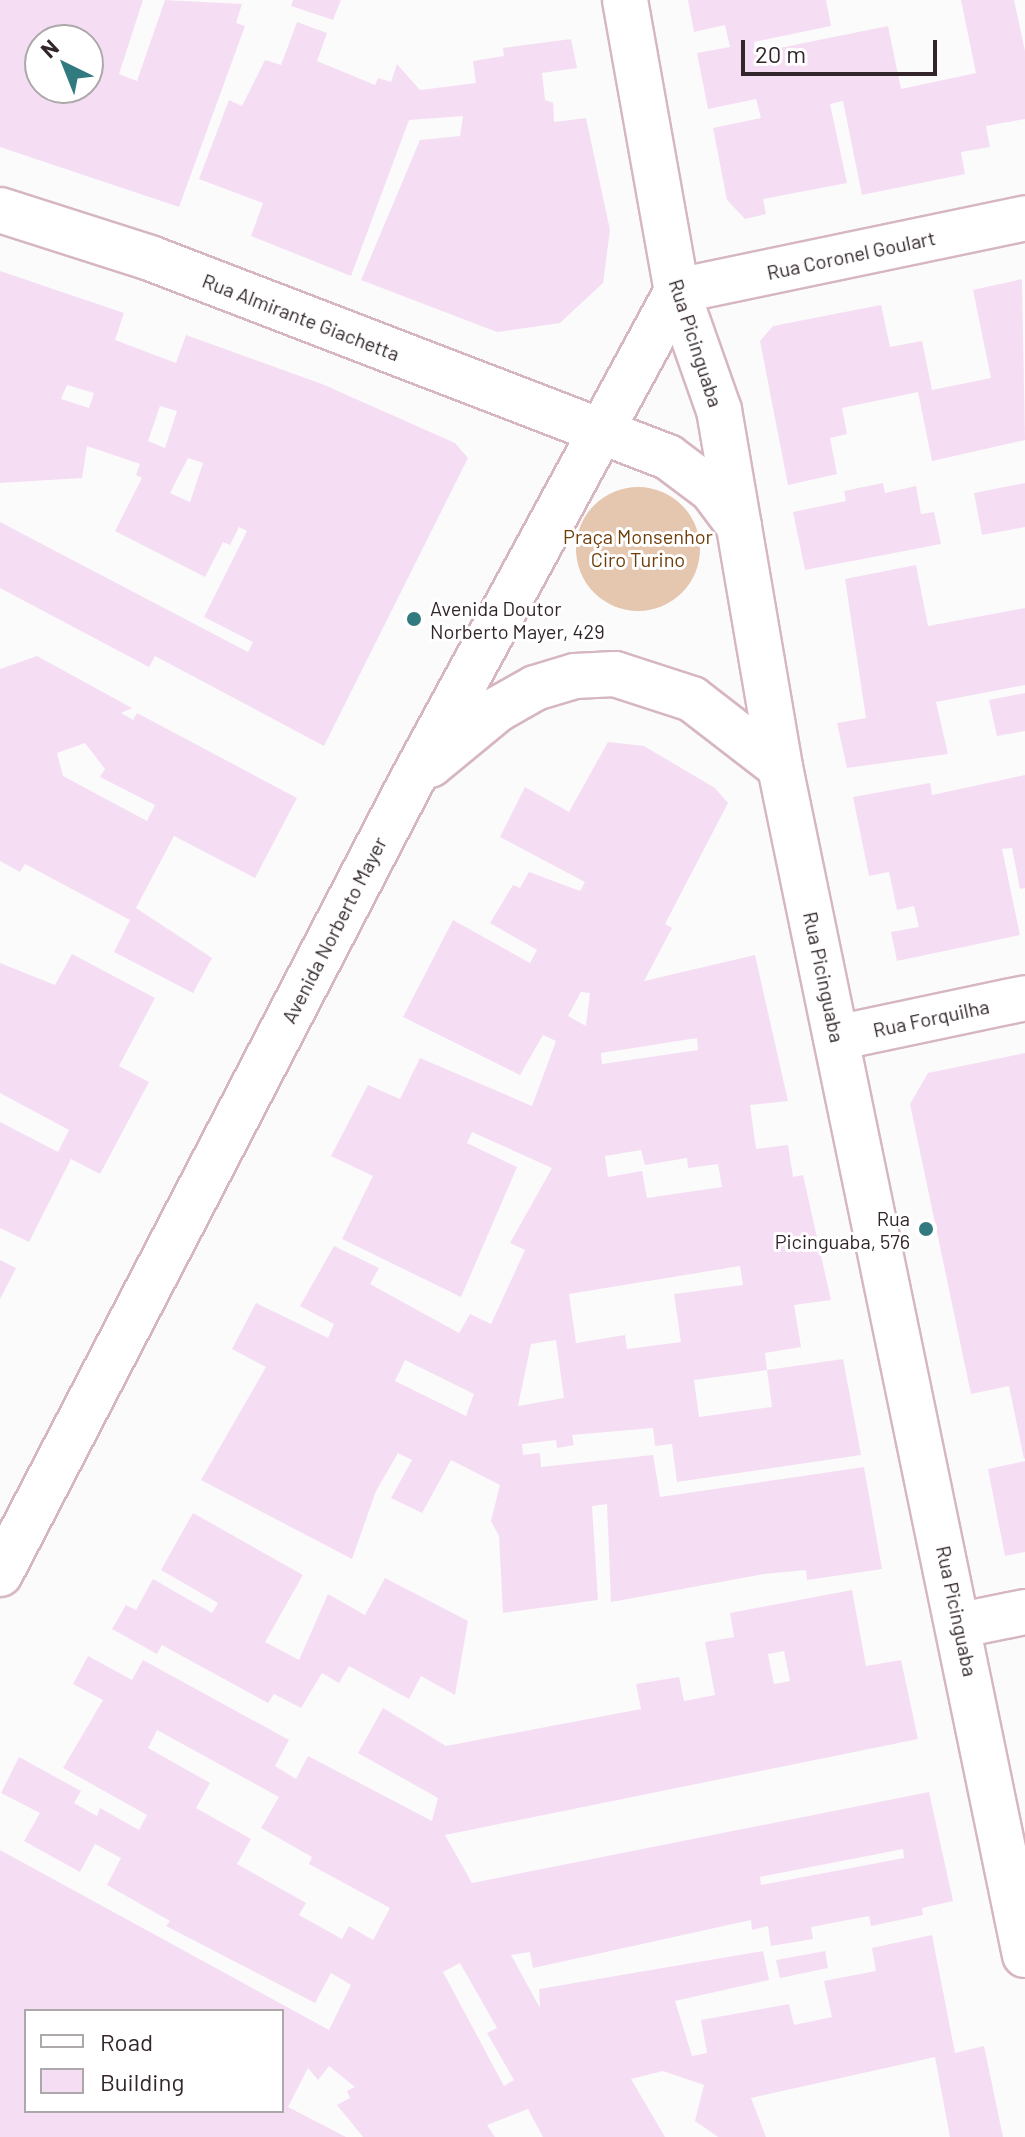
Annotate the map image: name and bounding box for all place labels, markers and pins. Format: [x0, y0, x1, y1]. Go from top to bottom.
place label: Avenida Doutor Norberto Mayer, 429 [430, 596, 605, 643]
marker: Avenida Doutor Norberto Mayer, 429 [405, 610, 423, 628]
place label: Rua Picinguaba, 576 [775, 1206, 910, 1253]
marker: Rua Picinguaba, 576 [917, 1220, 935, 1238]

